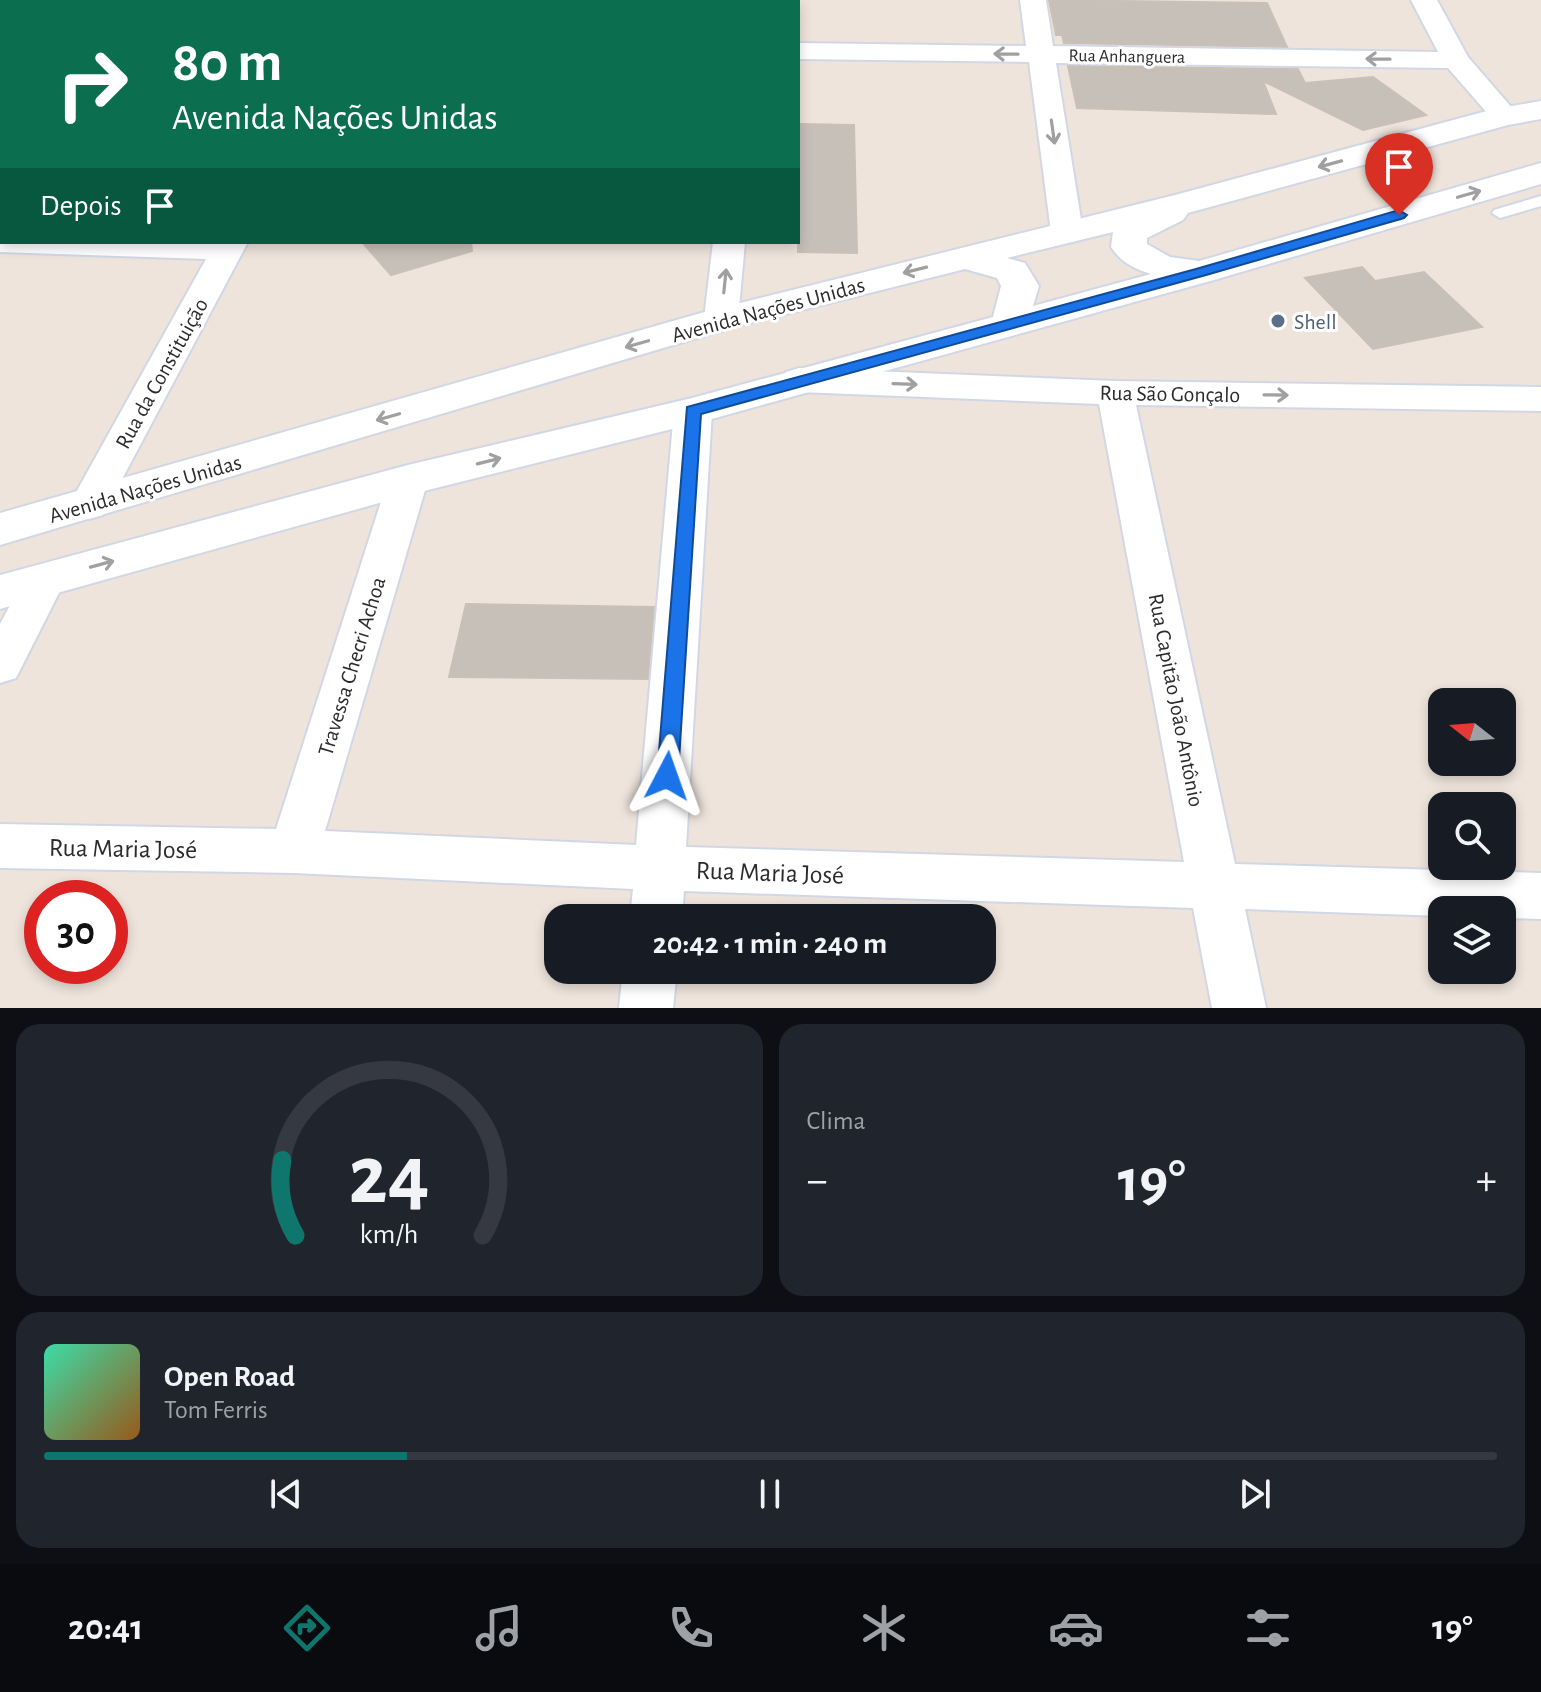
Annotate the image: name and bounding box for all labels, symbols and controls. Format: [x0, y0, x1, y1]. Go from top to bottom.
icon: right [40, 32, 144, 136]
text: 80 m [172, 35, 282, 91]
one-way arrow [993, 46, 1020, 62]
street label: Rua Anhanguera [1069, 47, 1185, 67]
one-way arrow [1365, 51, 1392, 67]
text: Avenida Nações Unidas [172, 100, 498, 136]
one-way arrow [1046, 118, 1061, 145]
pin [1365, 133, 1433, 215]
icon: arrive [1377, 145, 1421, 189]
one-way arrow [1317, 157, 1343, 172]
icon: arrive [138, 184, 182, 228]
one-way arrow [1456, 186, 1481, 200]
text: Depois [40, 191, 122, 221]
one-way arrow [903, 264, 929, 279]
one-way arrow [717, 268, 732, 295]
street label: Avenida Nações Unidas [669, 274, 867, 346]
street label: Rua da Constituição [111, 295, 212, 452]
place label: Shell [1294, 311, 1337, 333]
marker: Shell [1269, 312, 1287, 330]
one-way arrow [625, 338, 650, 352]
one-way arrow [891, 377, 918, 392]
street label: Rua São Gonçalo [1099, 382, 1240, 406]
one-way arrow [1262, 388, 1289, 403]
one-way arrow [375, 410, 401, 425]
street label: Avenida Nações Unidas [47, 451, 244, 527]
one-way arrow [475, 452, 501, 467]
one-way arrow [89, 556, 115, 571]
street label: Travessa Checri Achoa [314, 574, 390, 758]
street label: Rua Capitão João Antônio [1145, 592, 1208, 809]
north arrow [1428, 688, 1516, 776]
map controls [1428, 688, 1516, 984]
position arrow [625, 734, 709, 818]
button: search [1428, 792, 1516, 880]
street label: Rua Maria José [49, 835, 197, 863]
street label: Rua Maria José [695, 857, 845, 889]
speed limit sign: 30 [24, 880, 128, 984]
button: layers [1428, 896, 1516, 984]
text: 20:42 · 1 min · 240 m [653, 929, 887, 959]
text: Clima [807, 1108, 866, 1134]
text: 24 [349, 1135, 430, 1219]
text: 19° [1118, 1152, 1186, 1212]
text: − [807, 1159, 828, 1203]
text: + [1476, 1159, 1497, 1203]
text: km/h [360, 1220, 419, 1249]
text: Open Road [164, 1362, 295, 1392]
text: Tom Ferris [164, 1397, 268, 1423]
icon: previous [264, 1472, 308, 1516]
icon: pause [748, 1472, 792, 1516]
icon: next [1233, 1472, 1277, 1516]
icon: directions [279, 1600, 335, 1656]
icon: music [471, 1600, 527, 1656]
icon: phone [663, 1600, 719, 1656]
icon: climate [856, 1600, 912, 1656]
icon: car [1048, 1600, 1104, 1656]
icon: filters [1240, 1600, 1296, 1656]
text: 20:41 [68, 1610, 143, 1646]
text: 19° [1432, 1610, 1473, 1646]

